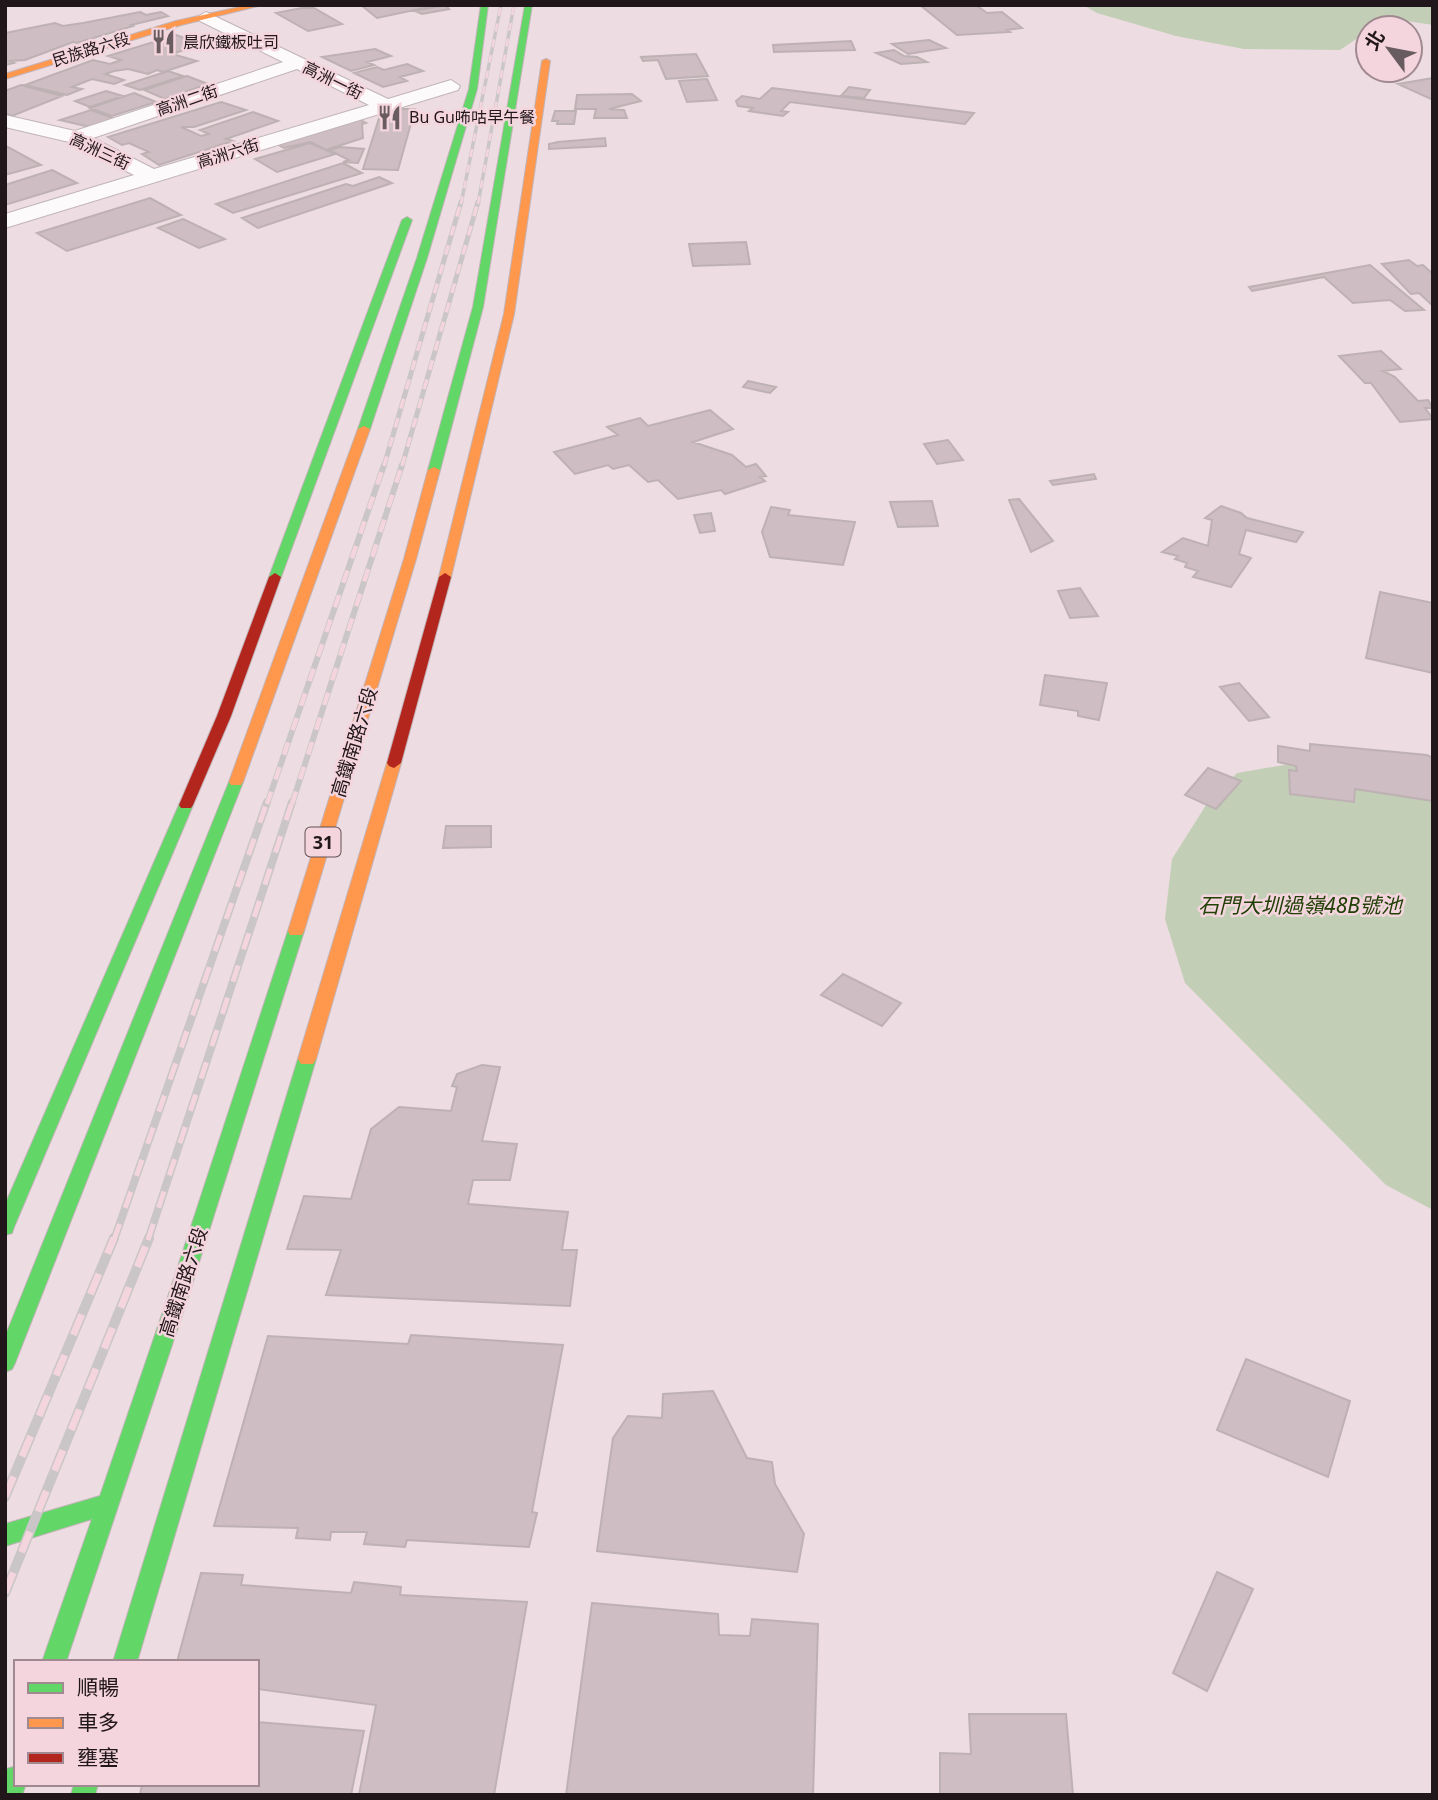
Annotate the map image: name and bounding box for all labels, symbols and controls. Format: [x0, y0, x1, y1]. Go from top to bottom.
north arrow [1354, 14, 1424, 84]
text: 北 [1359, 25, 1391, 55]
street label: 民族路六段 [50, 27, 132, 71]
restaurant icon: 晨欣鐵板吐司 [149, 28, 177, 56]
place label: 晨欣鐵板吐司 [183, 31, 279, 53]
street label: 高洲一街 [299, 56, 367, 104]
street label: 高洲二街 [153, 79, 221, 121]
restaurant icon: Bu Gu咘咕早午餐 [375, 103, 403, 131]
place label: Bu Gu咘咕早午餐 [409, 106, 535, 128]
street label: 高洲三街 [66, 128, 134, 174]
street label: 高洲六街 [194, 133, 262, 173]
street label: 高鐵南路六段 [325, 684, 383, 800]
road number: 31 [306, 828, 340, 856]
water label: 石門大圳過嶺48B號池 [1198, 891, 1404, 919]
street label: 高鐵南路六段 [153, 1224, 213, 1340]
legend [14, 1660, 259, 1786]
text: 順暢 [77, 1673, 119, 1701]
text: 車多 [77, 1708, 119, 1736]
text: 壅塞 [77, 1743, 119, 1771]

